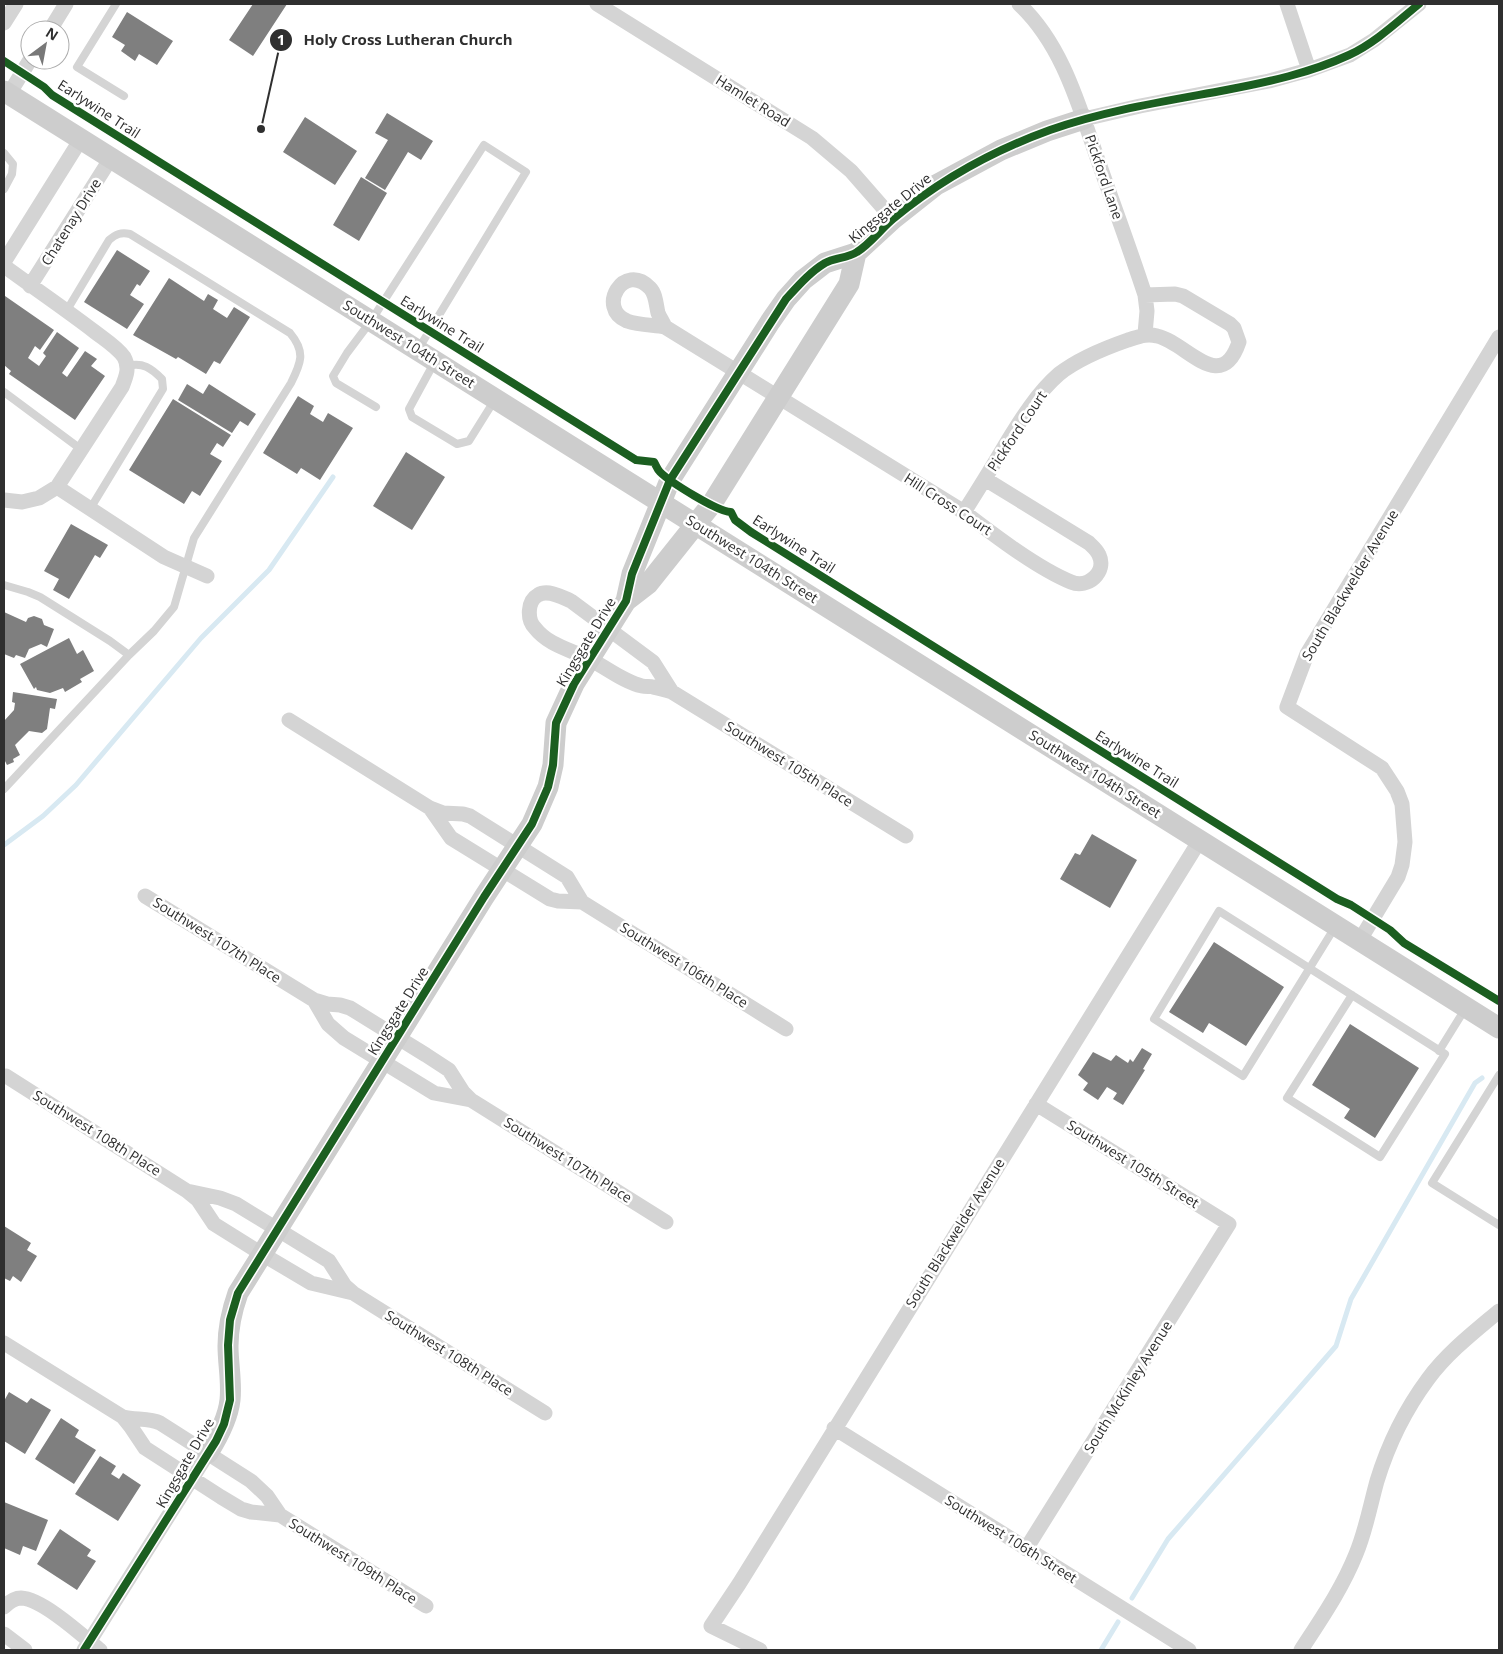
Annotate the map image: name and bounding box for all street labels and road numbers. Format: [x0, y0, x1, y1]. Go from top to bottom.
street label: Hamlet Road [712, 70, 794, 131]
street label: Earlywine Trail [54, 75, 144, 142]
street label: Pickford Lane [1081, 132, 1128, 222]
street label: Kingsgate Drive [844, 168, 935, 247]
street label: Chatenay Drive [36, 174, 105, 269]
street label: Earlywine Trail [397, 290, 487, 357]
street label: Southwest 104th Street [340, 295, 479, 392]
street label: Pickford Court [983, 387, 1051, 475]
street label: Hill Cross Court [901, 468, 996, 539]
street label: South Blackwelder Avenue [1297, 506, 1402, 664]
street label: Southwest 104th Street [683, 510, 822, 607]
street label: Earlywine Trail [749, 510, 839, 577]
street label: Kingsgate Drive [551, 593, 620, 690]
street label: Southwest 105th Place [722, 716, 857, 811]
street label: Southwest 104th Street [1026, 725, 1165, 822]
street label: Earlywine Trail [1092, 725, 1182, 792]
street label: Southwest 107th Place [150, 892, 285, 987]
street label: Southwest 106th Place [617, 917, 752, 1012]
street label: Kingsgate Drive [363, 963, 432, 1059]
street label: Southwest 108th Place [30, 1085, 165, 1180]
street label: Southwest 107th Place [501, 1112, 636, 1207]
street label: Southwest 105th Street [1064, 1115, 1203, 1212]
street label: South Blackwelder Avenue [901, 1154, 1009, 1311]
street label: Southwest 108th Place [382, 1305, 517, 1400]
street label: South McKinley Avenue [1079, 1317, 1176, 1457]
street label: Kingsgate Drive [151, 1414, 218, 1511]
street label: Southwest 106th Street [942, 1490, 1081, 1587]
street label: Southwest 109th Place [286, 1513, 421, 1608]

